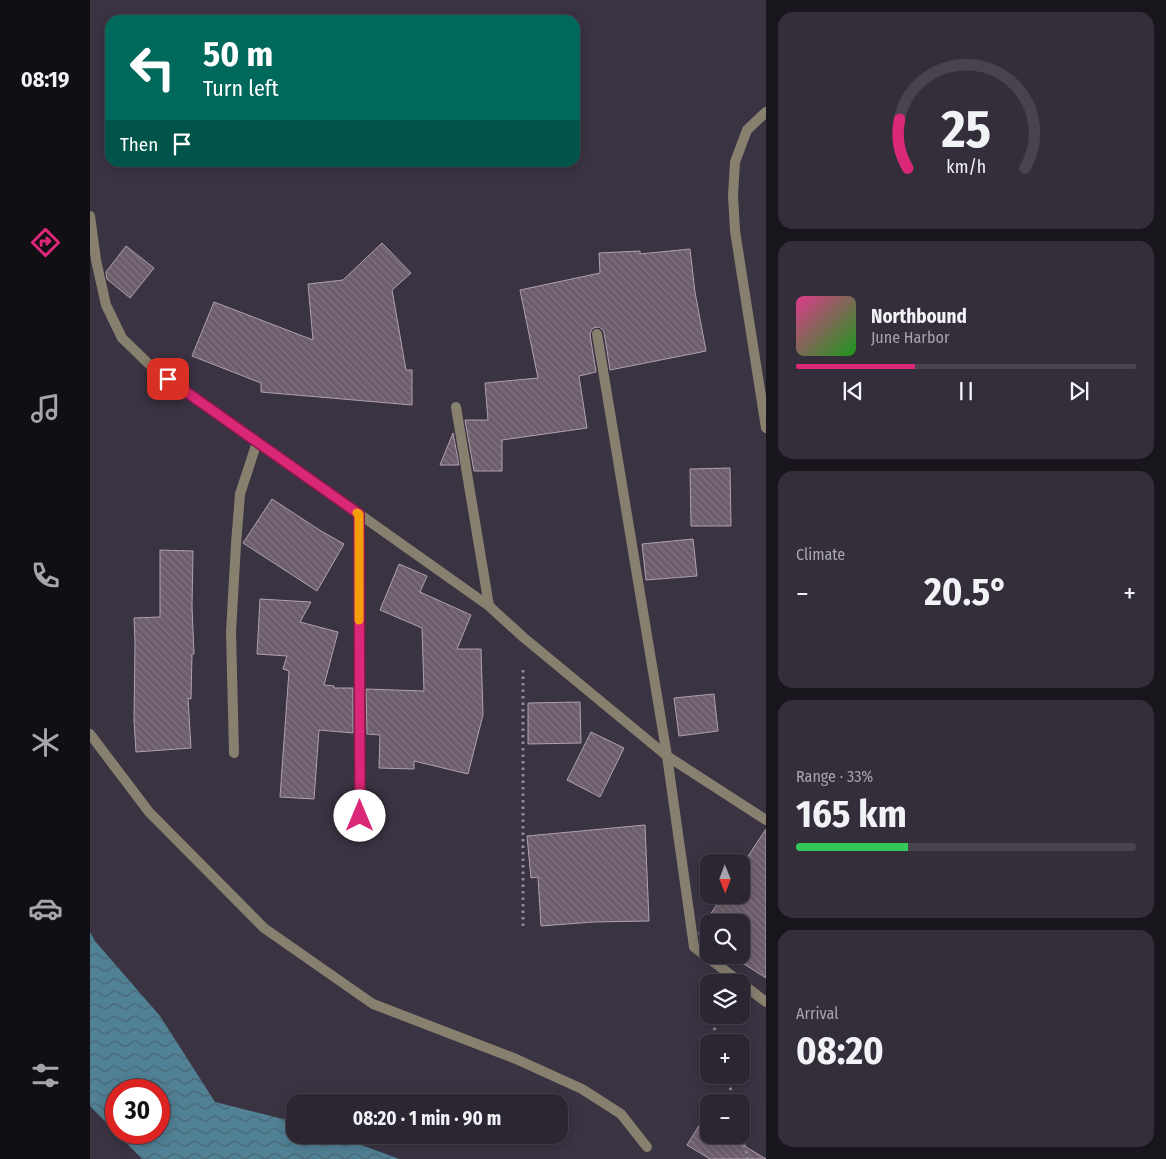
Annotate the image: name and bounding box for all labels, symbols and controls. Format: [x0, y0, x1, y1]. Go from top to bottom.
text: 50 m [203, 33, 273, 75]
icon: left [120, 35, 185, 100]
text: 08:19 [21, 66, 69, 93]
text: Turn left [203, 75, 279, 102]
text: 25 [940, 98, 991, 161]
icon: arrive [168, 130, 196, 158]
text: Then [120, 133, 158, 156]
text: km/h [946, 156, 986, 178]
icon: directions [28, 225, 63, 260]
text: Northbound [871, 305, 967, 328]
text: June Harbor [871, 328, 949, 347]
pin [147, 358, 189, 400]
icon: arrive [154, 365, 182, 393]
icon: previous [839, 377, 867, 405]
icon: pause [952, 377, 980, 405]
icon: next [1065, 377, 1093, 405]
icon: music [28, 391, 63, 426]
text: Climate [796, 545, 845, 564]
icon: phone [28, 558, 63, 593]
text: 20.5° [924, 569, 1008, 615]
text: − [796, 577, 809, 610]
text: + [1123, 577, 1136, 610]
icon: climate [28, 725, 63, 760]
text: Range · 33% [796, 767, 873, 786]
position arrow [333, 789, 385, 841]
text: 165 km [796, 791, 907, 837]
north arrow [700, 854, 750, 904]
map controls [700, 854, 750, 1144]
icon: car [28, 891, 63, 926]
button: search [700, 914, 750, 964]
button: layers [700, 974, 750, 1024]
text: Arrival [796, 1004, 838, 1023]
text: 08:20 [796, 1028, 884, 1074]
button: + [700, 1034, 750, 1084]
icon: filters [28, 1058, 63, 1093]
speed limit sign: 30 [105, 1079, 170, 1144]
button: − [700, 1094, 750, 1144]
text: 08:20 · 1 min · 90 m [353, 1107, 501, 1130]

